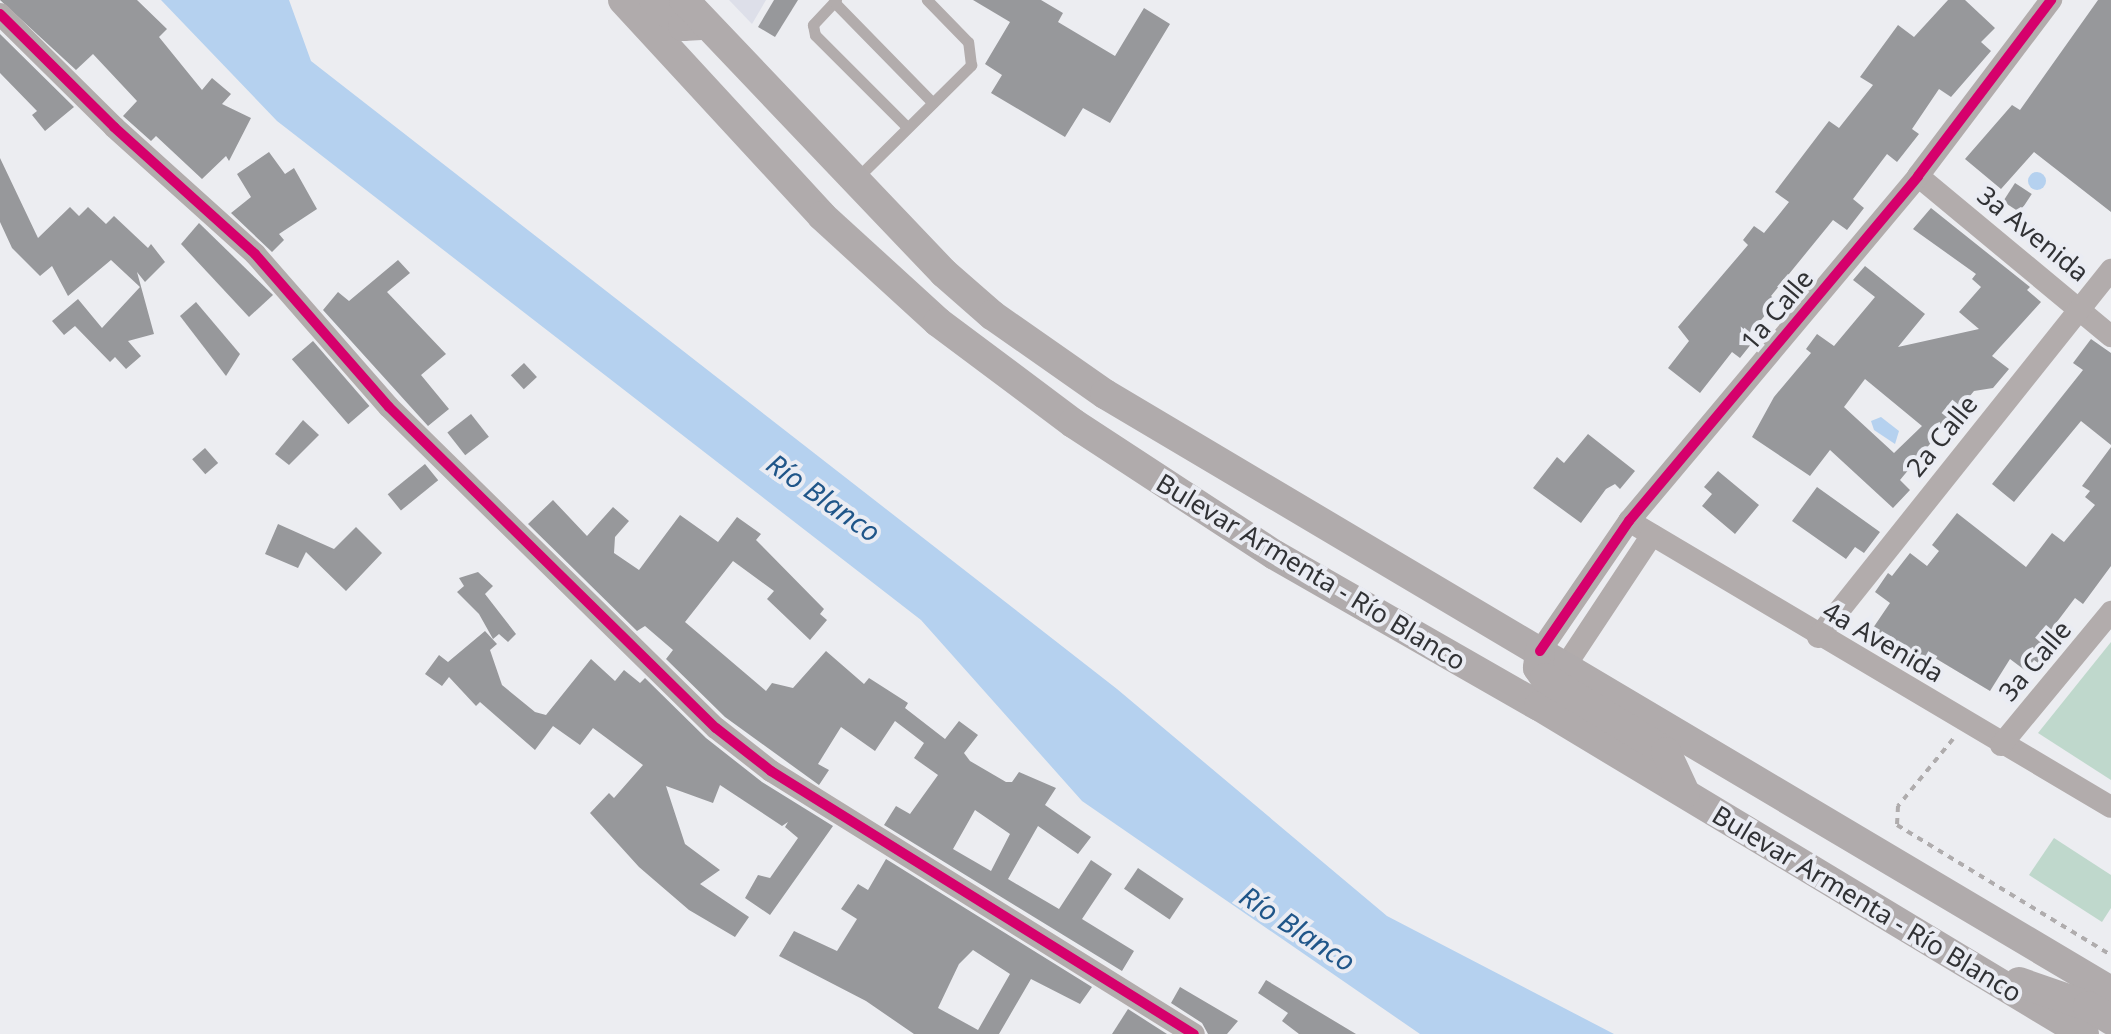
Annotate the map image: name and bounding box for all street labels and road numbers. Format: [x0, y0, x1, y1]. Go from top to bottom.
street label: 3a Avenida [1971, 180, 2095, 288]
street label: 1a Calle [1734, 263, 1820, 357]
street label: 2a Calle [1900, 389, 1984, 483]
street label: Bulevar Armenta - Río Blanco [1151, 467, 1471, 677]
street label: 4a Avenida [1817, 595, 1949, 689]
street label: 3a Calle [1992, 614, 2078, 708]
street label: Bulevar Armenta - Río Blanco [1707, 799, 2027, 1009]

